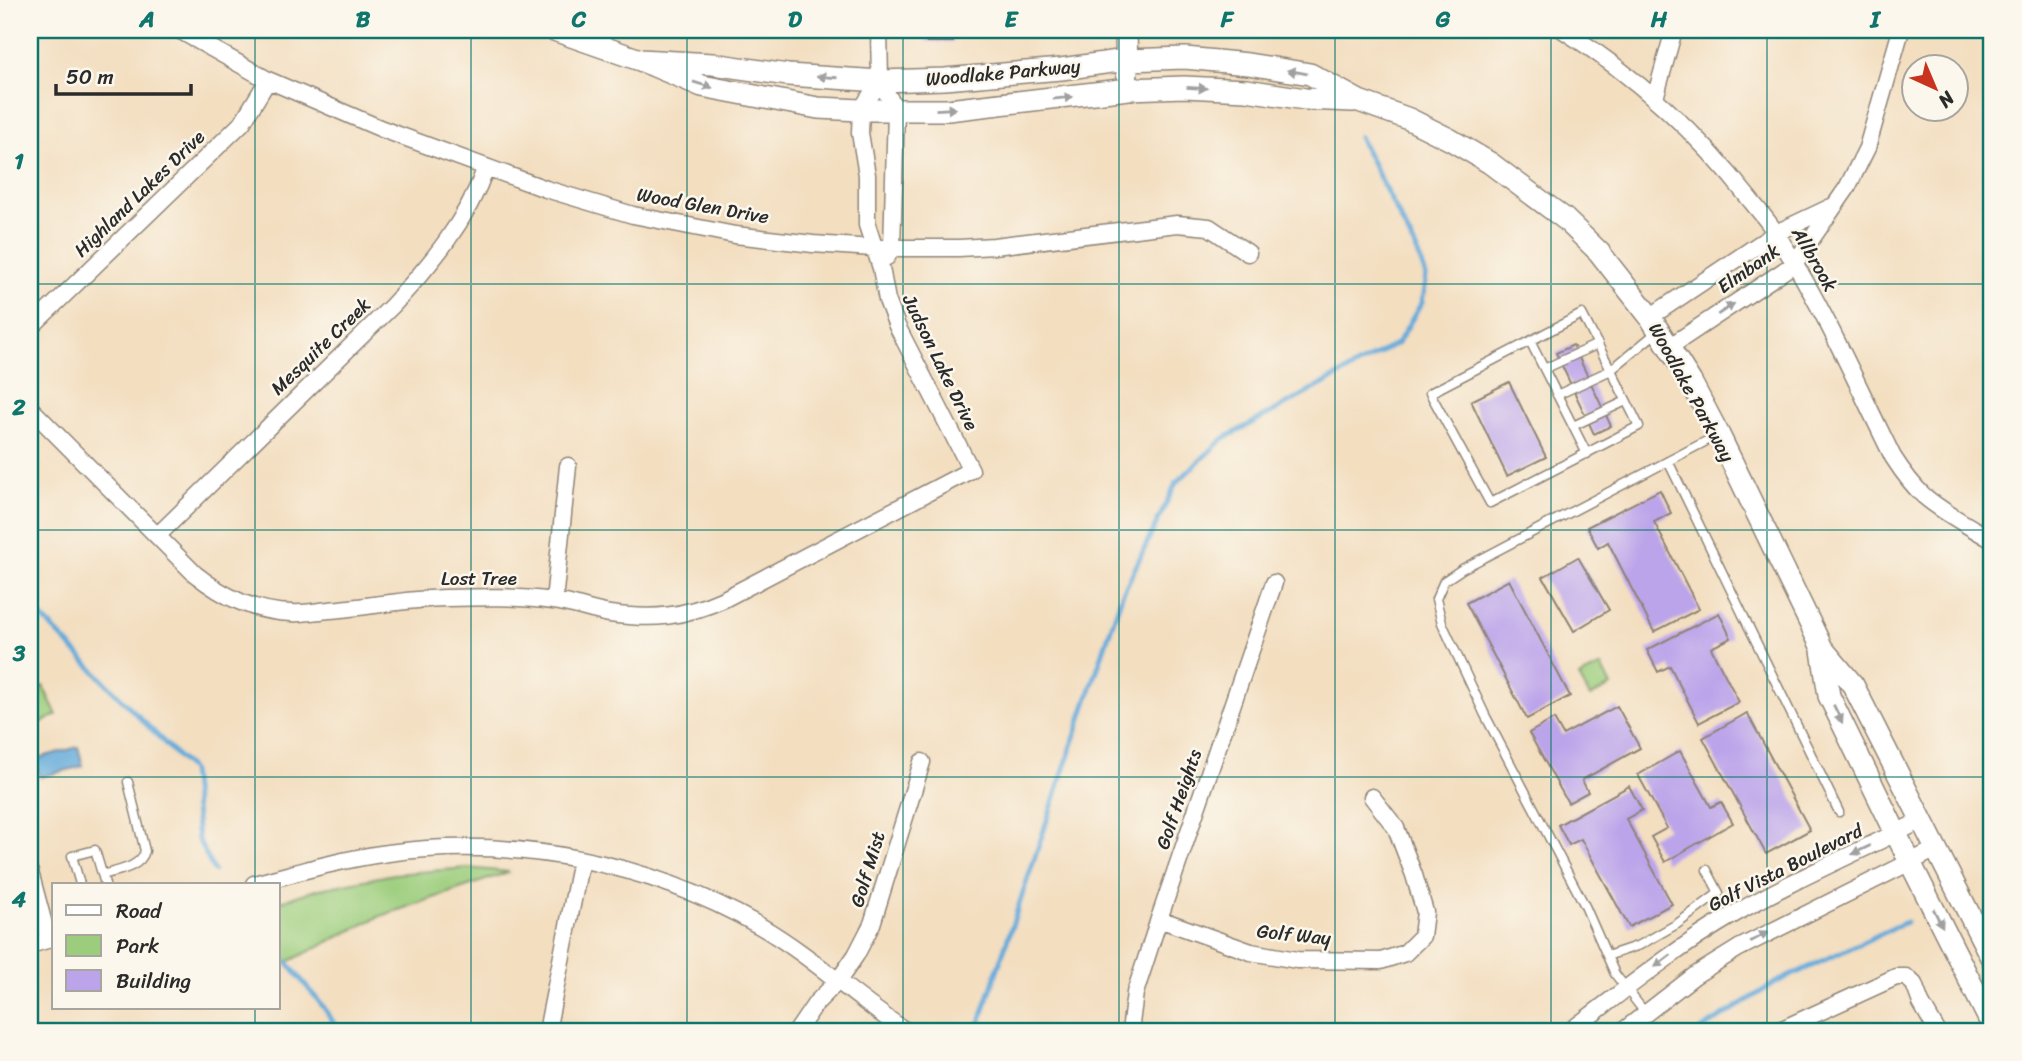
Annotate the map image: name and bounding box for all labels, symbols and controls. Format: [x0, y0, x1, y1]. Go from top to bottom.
text: A [138, 0, 155, 40]
text: B [356, 0, 371, 40]
text: C [571, 0, 587, 40]
text: D [788, 0, 803, 40]
text: E [1005, 0, 1020, 40]
text: F [1220, 0, 1235, 40]
text: G [1435, 0, 1451, 40]
text: H [1650, 0, 1668, 40]
text: I [1869, 0, 1881, 40]
street label: Woodlake Parkway [924, 49, 1082, 96]
scale bar [56, 52, 191, 96]
north arrow [1899, 52, 1969, 122]
text: 50 m [66, 58, 114, 96]
one-way arrow [1286, 66, 1308, 77]
one-way arrow [816, 71, 838, 82]
one-way arrow [693, 81, 714, 91]
one-way arrow [1186, 82, 1208, 93]
text: N [1930, 83, 1963, 117]
one-way arrow [1052, 92, 1074, 103]
one-way arrow [936, 104, 958, 115]
street label: Highland Lakes Drive [66, 122, 213, 265]
text: 1 [14, 141, 24, 182]
street label: Wood Glen Drive [634, 178, 772, 233]
street label: Allbrook [1782, 220, 1847, 298]
street label: Elmbank [1710, 235, 1787, 302]
street label: Judson Lake Drive [893, 287, 988, 436]
street label: Mesquite Creek [262, 289, 378, 403]
one-way arrow [1717, 302, 1735, 316]
street label: Woodlake Parkway [1640, 316, 1744, 468]
text: 2 [11, 387, 26, 428]
street label: Lost Tree [441, 562, 517, 595]
text: 3 [12, 633, 26, 674]
one-way arrow [1833, 704, 1844, 724]
street label: Golf Heights [1146, 744, 1211, 854]
street label: Golf Vista Boulevard [1702, 814, 1869, 921]
street label: Golf Mist [840, 827, 895, 911]
one-way arrow [1851, 845, 1871, 856]
text: 4 [11, 879, 27, 920]
legend [52, 883, 280, 1009]
text: Road [116, 892, 163, 930]
one-way arrow [1933, 908, 1944, 928]
street label: Golf Way [1255, 914, 1333, 955]
text: Park [116, 927, 159, 965]
one-way arrow [1750, 931, 1769, 943]
one-way arrow [1654, 954, 1672, 968]
text: Building [116, 962, 192, 1000]

